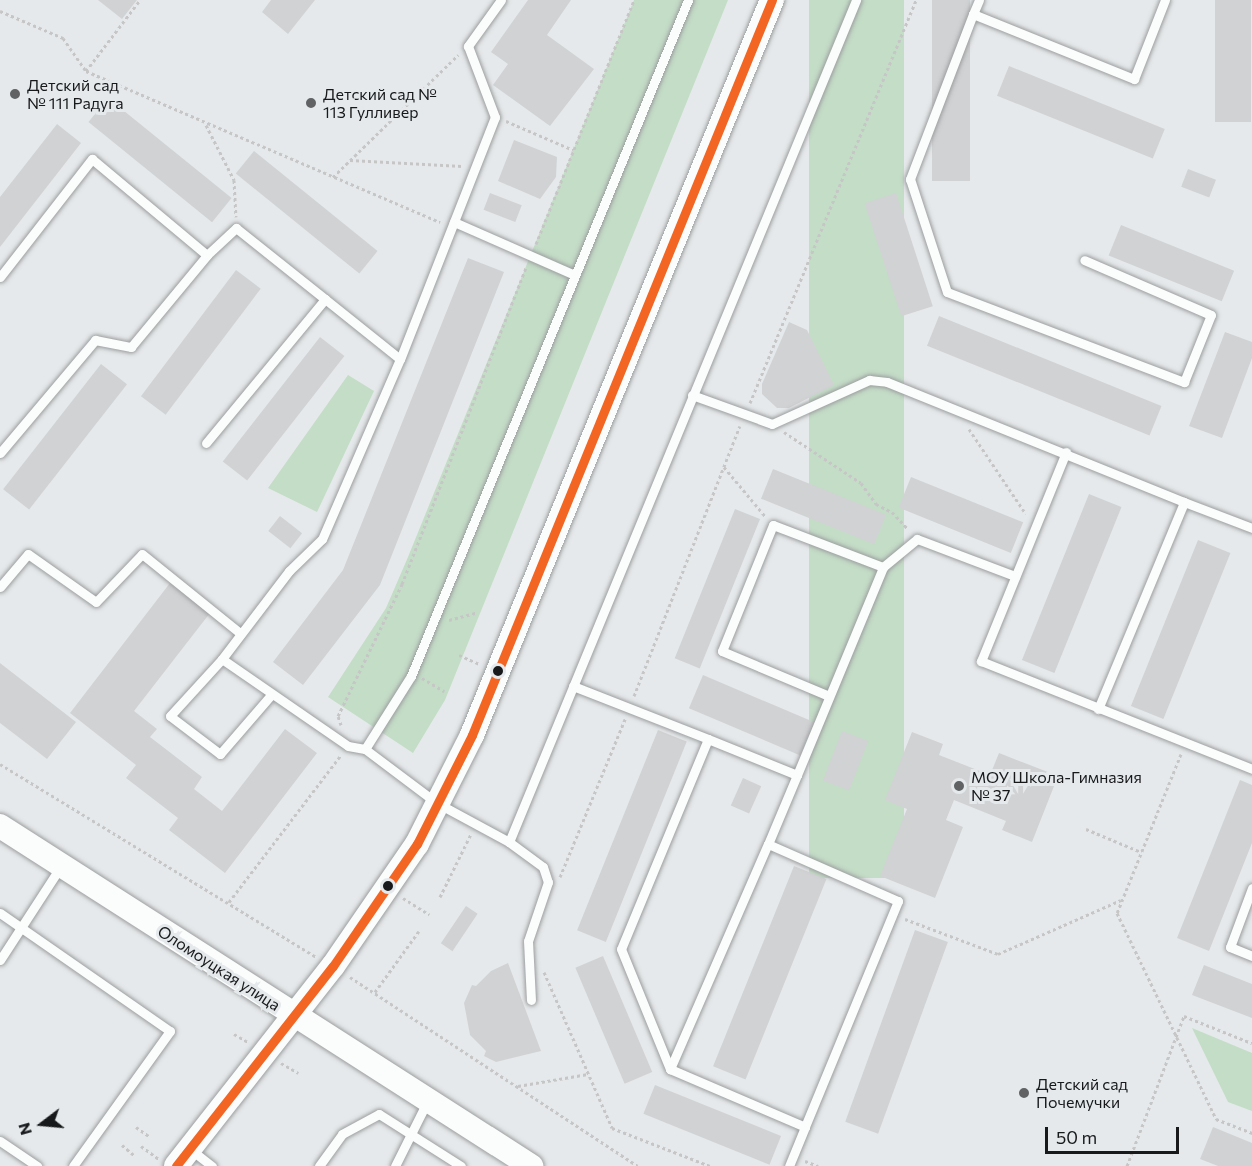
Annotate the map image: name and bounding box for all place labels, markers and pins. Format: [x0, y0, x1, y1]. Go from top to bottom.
place label: Детский сад № 111 Радуга [27, 75, 124, 113]
place label: Детский сад № 113 Гулливер [323, 84, 437, 122]
marker: Детский сад № 111 Радуга [8, 87, 22, 101]
marker: Детский сад № 113 Гулливер [304, 96, 318, 110]
unlabelled marker [492, 665, 504, 677]
place label: МОУ Школа-Гимназия № 37 [971, 767, 1142, 805]
marker: МОУ Школа-Гимназия № 37 [952, 779, 966, 793]
unlabelled marker [382, 880, 394, 892]
place label: Детский сад Почемучки [1036, 1074, 1128, 1112]
marker: Детский сад Почемучки [1017, 1086, 1031, 1100]

